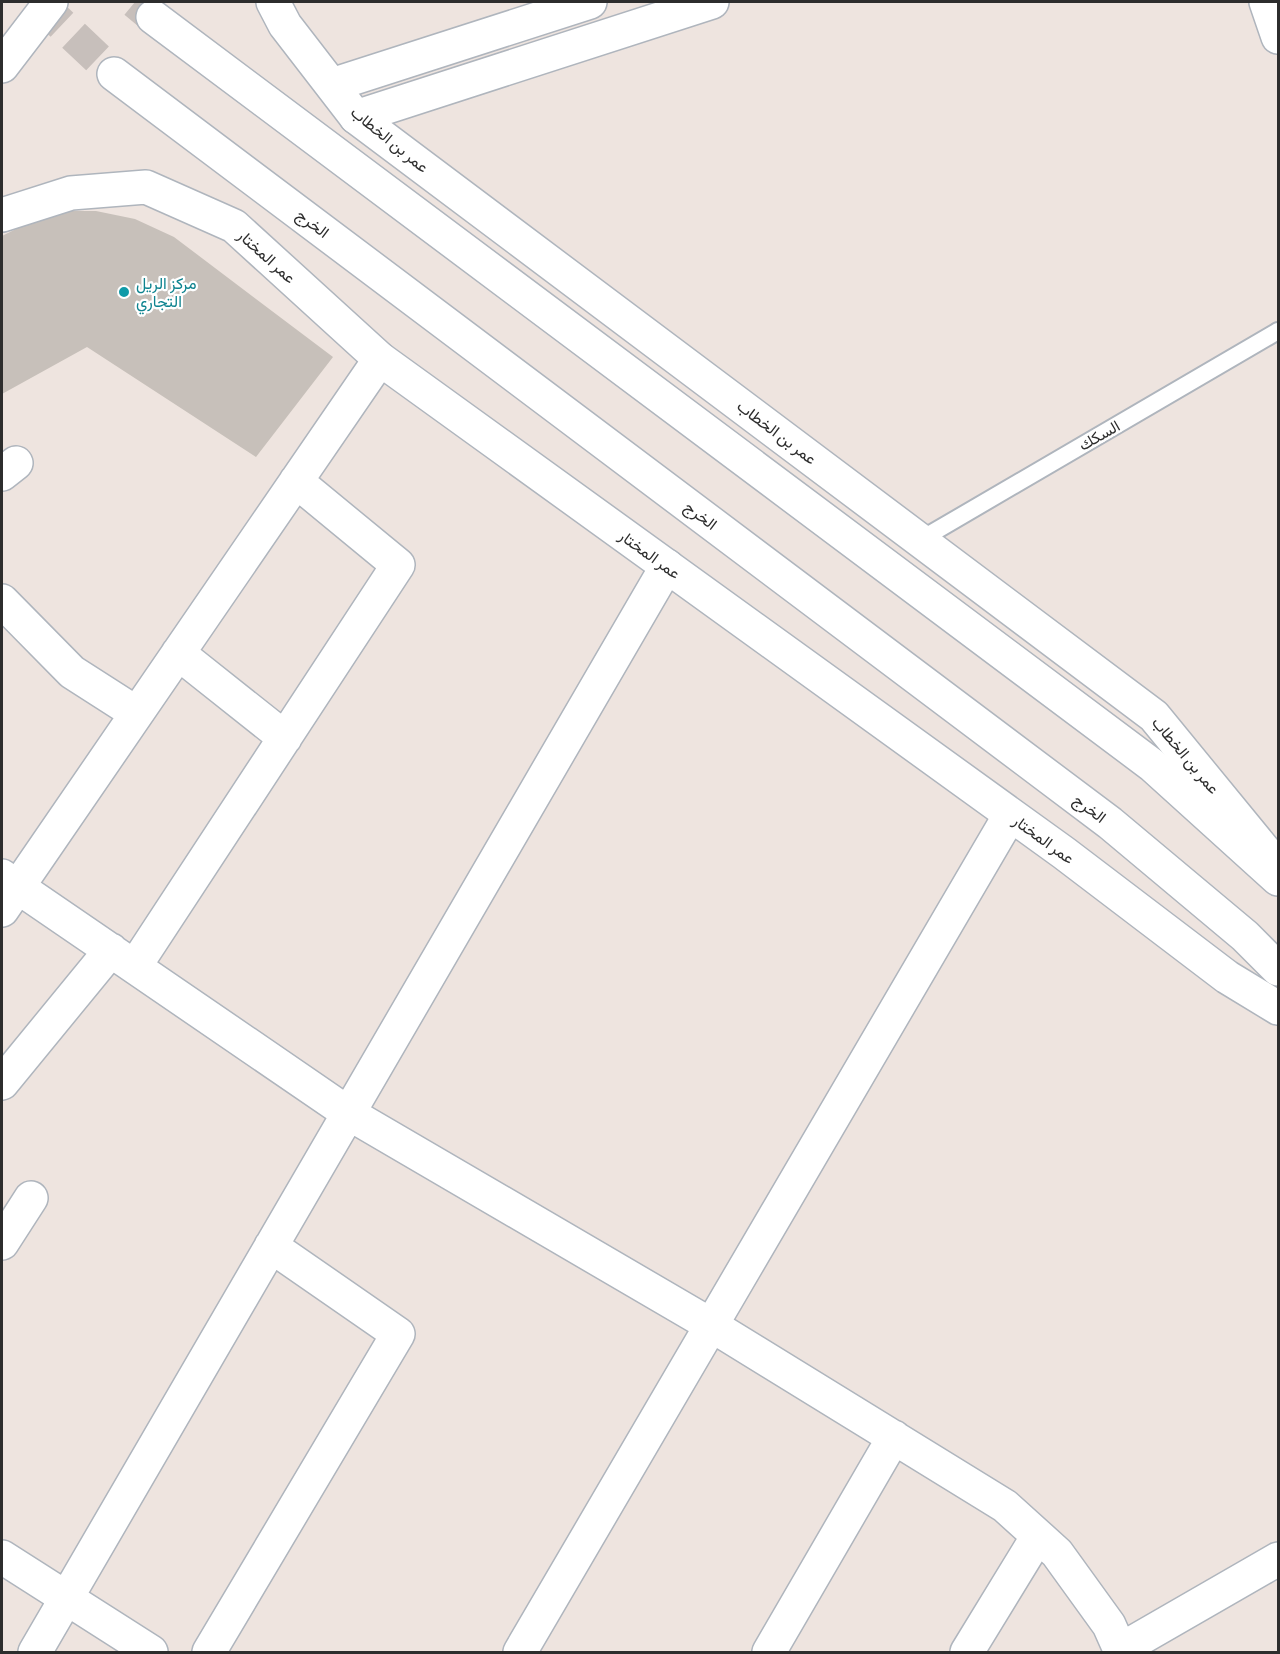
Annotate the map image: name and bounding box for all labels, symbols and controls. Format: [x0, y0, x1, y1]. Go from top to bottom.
street label: عمر بن الخطاب [346, 101, 433, 178]
street label: الخرج [291, 204, 333, 243]
street label: عمر المختار [232, 224, 300, 289]
place label: مركز الريل التجاري [136, 273, 196, 315]
marker: مركز الريل التجاري [117, 285, 131, 299]
street label: عمر بن الخطاب [732, 396, 821, 470]
street label: السكك [1075, 415, 1124, 457]
street label: الخرج [679, 496, 721, 535]
street label: عمر المختار [613, 524, 685, 585]
street label: عمر بن الخطاب [1146, 712, 1224, 799]
street label: الخرج [1068, 789, 1110, 828]
street label: عمر المختار [1007, 809, 1079, 870]

